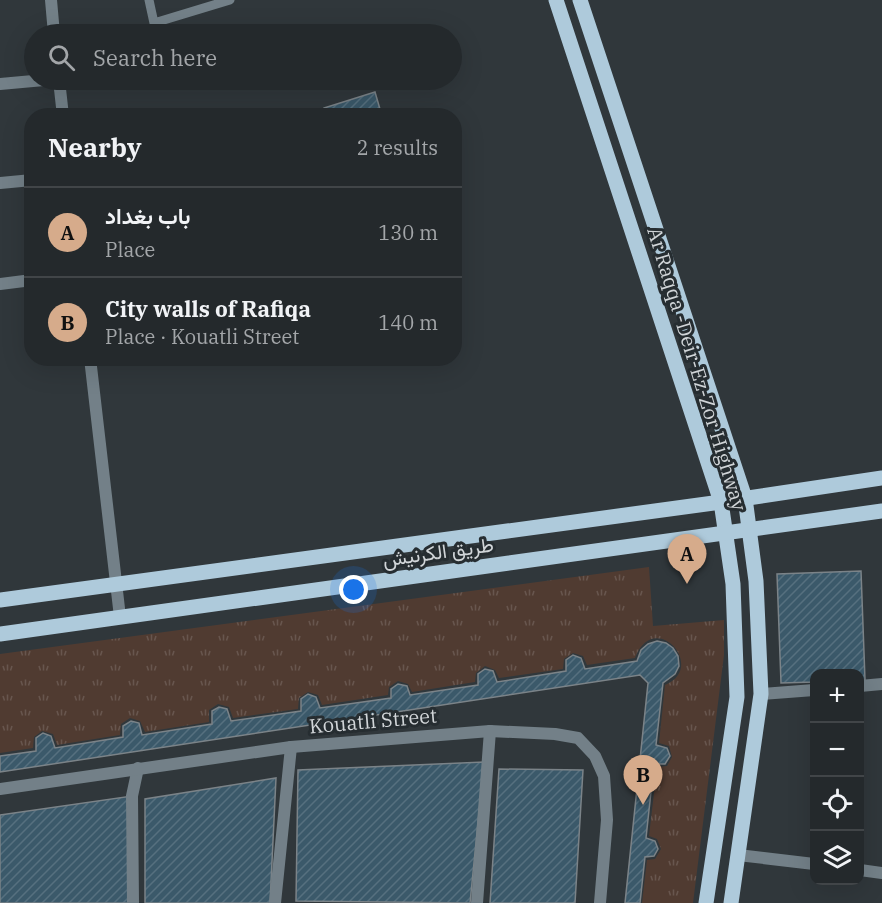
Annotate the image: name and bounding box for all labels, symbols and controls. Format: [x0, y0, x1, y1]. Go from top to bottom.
search box [24, 24, 462, 90]
icon: search [45, 41, 78, 74]
text: Search here [93, 43, 217, 72]
text: Nearby [48, 130, 142, 164]
text: 2 results [357, 134, 438, 161]
text: باب بغداد [105, 201, 190, 230]
text: A [61, 219, 74, 246]
text: 130 m [378, 219, 438, 246]
street label: Ar Raqqa -Deir-Ez-Zor Highway [641, 224, 754, 514]
text: Place [105, 236, 155, 263]
text: City walls of Rafiqa [105, 294, 311, 323]
text: B [60, 309, 75, 336]
text: 140 m [378, 309, 438, 336]
text: Place · Kouatli Street [105, 323, 299, 350]
street label: طريق الكرنيش [381, 530, 495, 573]
pin: A [668, 534, 706, 584]
your location [339, 575, 368, 604]
map controls [810, 669, 864, 885]
button: + [810, 669, 864, 723]
street label: Kouatli Street [308, 701, 438, 740]
button: − [810, 723, 864, 777]
pin: B [624, 756, 662, 805]
button: locate [810, 777, 864, 831]
button: layers [810, 831, 864, 885]

